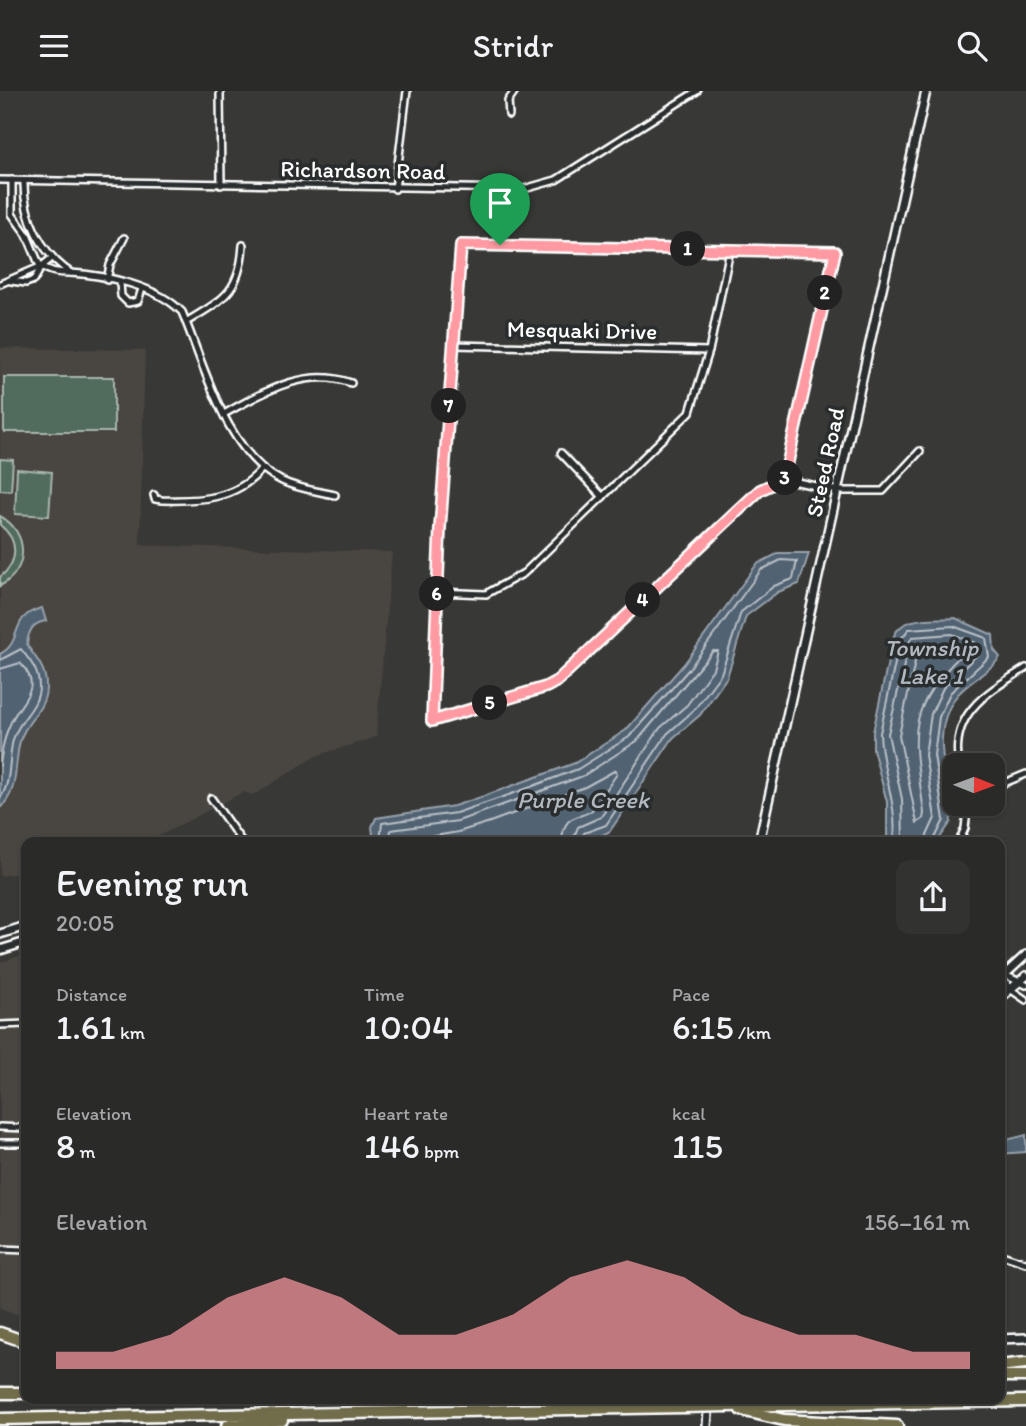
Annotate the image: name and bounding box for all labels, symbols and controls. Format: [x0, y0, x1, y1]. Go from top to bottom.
icon: menu [35, 27, 73, 65]
text: Stridr [473, 27, 553, 65]
icon: search [953, 27, 991, 65]
street label: Richardson Road [280, 155, 446, 185]
pin [470, 173, 530, 245]
icon: arrive [481, 184, 519, 222]
pin: 1 [670, 231, 706, 267]
text: 1 [683, 237, 692, 260]
pin: 2 [808, 275, 842, 311]
text: 2 [820, 281, 830, 304]
street label: Mesquaki Drive [507, 315, 657, 345]
pin: 7 [432, 389, 466, 423]
text: 7 [444, 394, 453, 417]
street label: Steed Road [800, 404, 850, 519]
pin: 3 [768, 461, 802, 495]
text: 3 [779, 466, 790, 489]
pin: 6 [420, 577, 454, 611]
text: 6 [431, 582, 442, 605]
pin: 4 [626, 582, 660, 617]
text: 4 [637, 588, 648, 611]
water label: Township Lake 1 [884, 633, 979, 690]
pin: 5 [472, 685, 508, 721]
text: 5 [485, 691, 494, 714]
north arrow [942, 753, 1004, 815]
map controls [942, 753, 1005, 816]
water label: Purple Creek [517, 785, 651, 814]
text: Evening run [56, 860, 249, 906]
button: share [896, 860, 970, 934]
text: 20:05 [56, 909, 114, 937]
text: Distance [56, 983, 127, 1006]
text: Time [364, 983, 405, 1006]
text: Pace [672, 983, 710, 1006]
text: 1.61 [56, 1006, 116, 1048]
text: 10:04 [364, 1006, 453, 1048]
text: 6:15 [672, 1006, 734, 1048]
text: km [116, 1021, 145, 1044]
text: /km [734, 1021, 771, 1044]
text: Elevation [56, 1102, 132, 1125]
text: Heart rate [364, 1102, 448, 1125]
text: kcal [672, 1102, 706, 1125]
text: 8 [56, 1125, 75, 1167]
text: 146 [364, 1125, 420, 1167]
text: 115 [672, 1125, 723, 1167]
text: m [75, 1140, 95, 1163]
text: bpm [420, 1140, 459, 1163]
text: Elevation [56, 1208, 147, 1236]
text: 156–161 m [864, 1208, 970, 1236]

